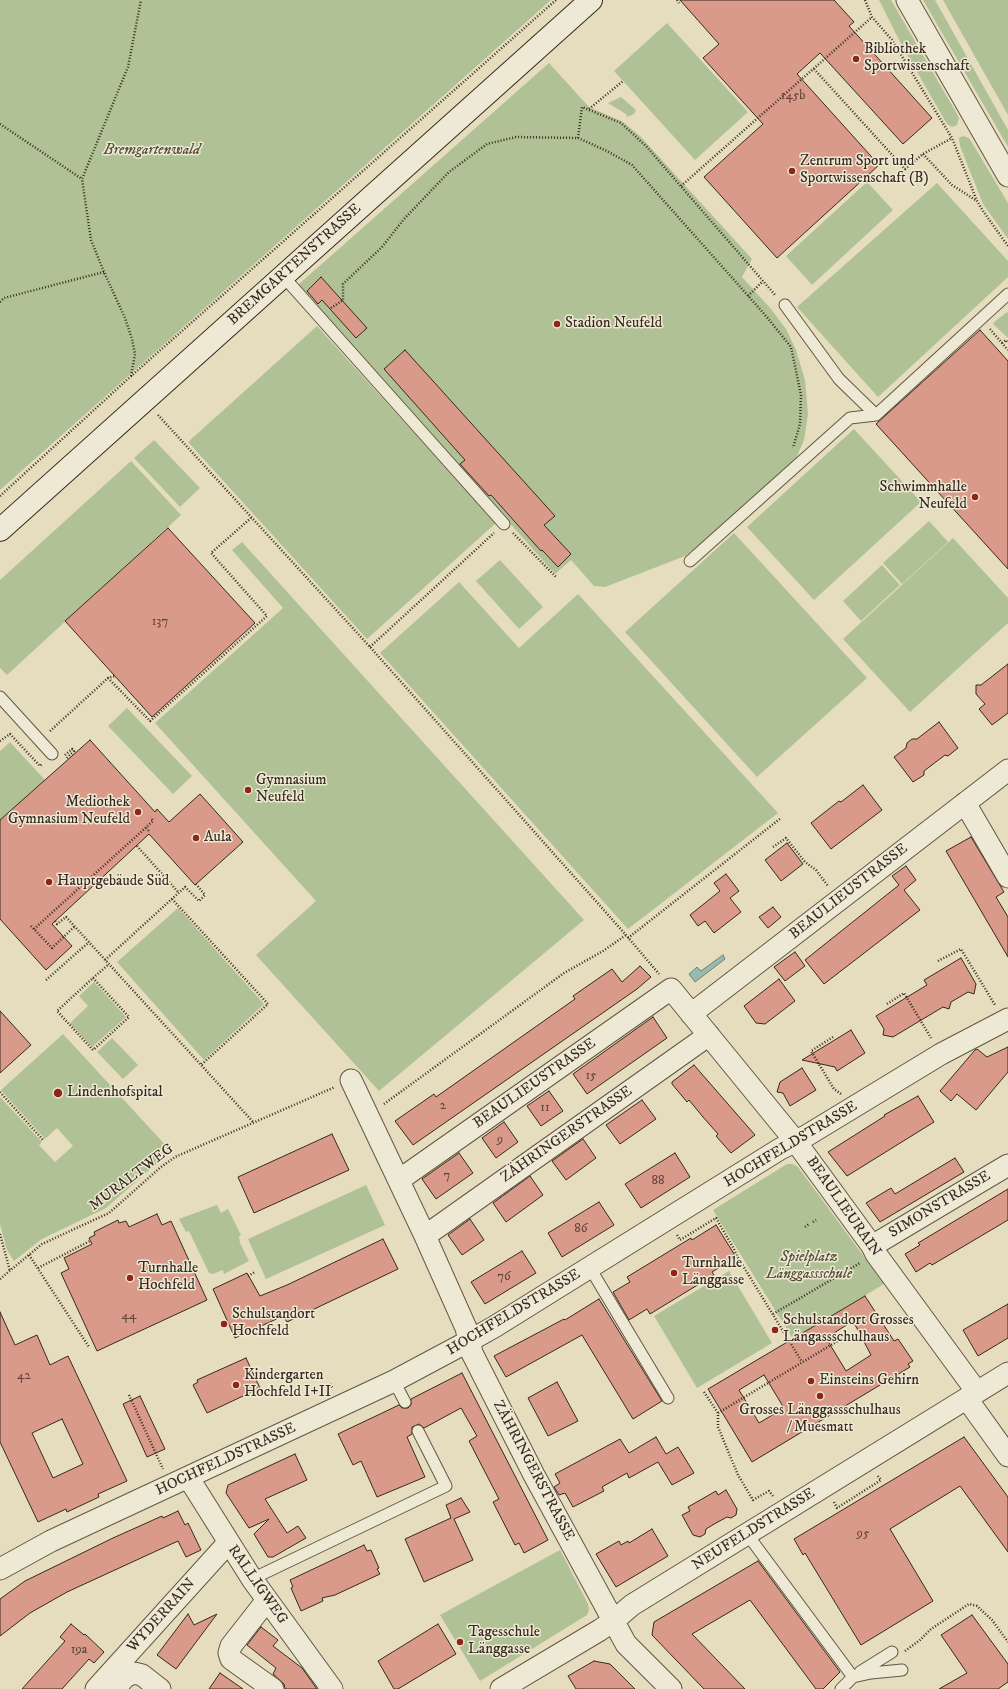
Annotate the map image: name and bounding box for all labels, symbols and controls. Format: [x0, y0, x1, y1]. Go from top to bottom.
place label: Bibliothek Sportwissenschaft [864, 41, 970, 76]
marker: Bibliothek Sportwissenschaft [851, 54, 861, 64]
house number: 145b [781, 88, 805, 104]
park label: Bremgartenwald [104, 142, 200, 160]
place label: Zentrum Sport und Sportwissenschaft (B) [800, 153, 929, 188]
marker: Zentrum Sport und Sportwissenschaft (B) [787, 166, 797, 176]
street label: BREMGARTENSTRASSE [225, 200, 365, 330]
place label: Stadion Neufeld [565, 315, 662, 333]
marker: Stadion Neufeld [552, 319, 562, 329]
place label: Schwimmhalle Neufeld [880, 479, 967, 514]
marker: Schwimmhalle Neufeld [970, 492, 980, 502]
house number: 137 [152, 614, 168, 630]
place label: Gymnasium Neufeld [256, 772, 326, 807]
marker: Gymnasium Neufeld [243, 785, 253, 795]
place label: Mediothek Gymnasium Neufeld [8, 794, 130, 829]
marker: Mediothek Gymnasium Neufeld [133, 807, 143, 817]
place label: Aula [204, 829, 232, 847]
marker: Aula [191, 833, 201, 843]
street label: BEAULIEUSTRASSE [786, 840, 912, 944]
place label: Hauptgebäude Süd [57, 873, 169, 891]
marker: Hauptgebäude Süd [44, 877, 54, 887]
street label: BEAULIEUSTRASSE [470, 1035, 600, 1133]
house number: 15 [585, 1068, 597, 1084]
street label: ZÄHRINGERSTRASSE [498, 1083, 636, 1187]
place label: Lindenhofspital [67, 1084, 163, 1102]
marker: Lindenhofspital [52, 1087, 64, 1099]
house number: 2 [440, 1098, 446, 1114]
street label: HOCHFELDSTRASSE [721, 1098, 861, 1192]
house number: 11 [540, 1100, 550, 1116]
house number: 9 [497, 1132, 503, 1148]
street label: MURALTWEG [86, 1140, 178, 1216]
street label: BEAULIEURAIN [802, 1153, 884, 1261]
house number: 7 [444, 1168, 450, 1184]
street label: SIMONSTRASSE [886, 1168, 994, 1242]
house number: 88 [651, 1173, 665, 1189]
house number: 86 [574, 1221, 588, 1237]
park label: Spielplatz Länggassschule [766, 1249, 852, 1284]
place label: Turnhalle Länggasse [682, 1255, 744, 1290]
place label: Turnhalle Hochfeld [138, 1260, 198, 1295]
street label: HOCHFELDSTRASSE [444, 1266, 584, 1360]
marker: Turnhalle Länggasse [669, 1268, 679, 1278]
house number: 76 [497, 1269, 511, 1285]
marker: Turnhalle Hochfeld [125, 1273, 135, 1283]
place label: Schulstandort Hochfeld [232, 1306, 315, 1341]
house number: 44 [122, 1308, 136, 1324]
place label: Schulstandort Grosses Längassschulhaus [783, 1312, 914, 1347]
marker: Schulstandort Hochfeld [219, 1319, 229, 1329]
marker: Schulstandort Grosses Längassschulhaus [770, 1325, 780, 1335]
place label: Kindergarten Hochfeld I+II [244, 1367, 331, 1402]
house number: 42 [17, 1368, 31, 1384]
place label: Einsteins Gehirn [819, 1372, 919, 1390]
marker: Einsteins Gehirn [806, 1376, 816, 1386]
marker: Kindergarten Hochfeld I+II [231, 1380, 241, 1390]
marker: Grosses Länggassschulhaus / Muesmatt [815, 1391, 825, 1401]
street label: ZÄHRINGERSTRASSE [488, 1398, 578, 1544]
place label: Grosses Länggassschulhaus / Muesmatt [739, 1402, 901, 1437]
street label: HOCHFELDSTRASSE [153, 1420, 299, 1500]
street label: NEUFELDSTRASSE [689, 1485, 819, 1575]
house number: 95 [857, 1526, 869, 1542]
street label: RALLIGWEG [223, 1542, 291, 1628]
street label: WYDERRAIN [124, 1575, 200, 1657]
place label: Tagesschule Länggasse [468, 1624, 540, 1659]
marker: Tagesschule Länggasse [455, 1637, 465, 1647]
house number: 19a [71, 1642, 87, 1658]

